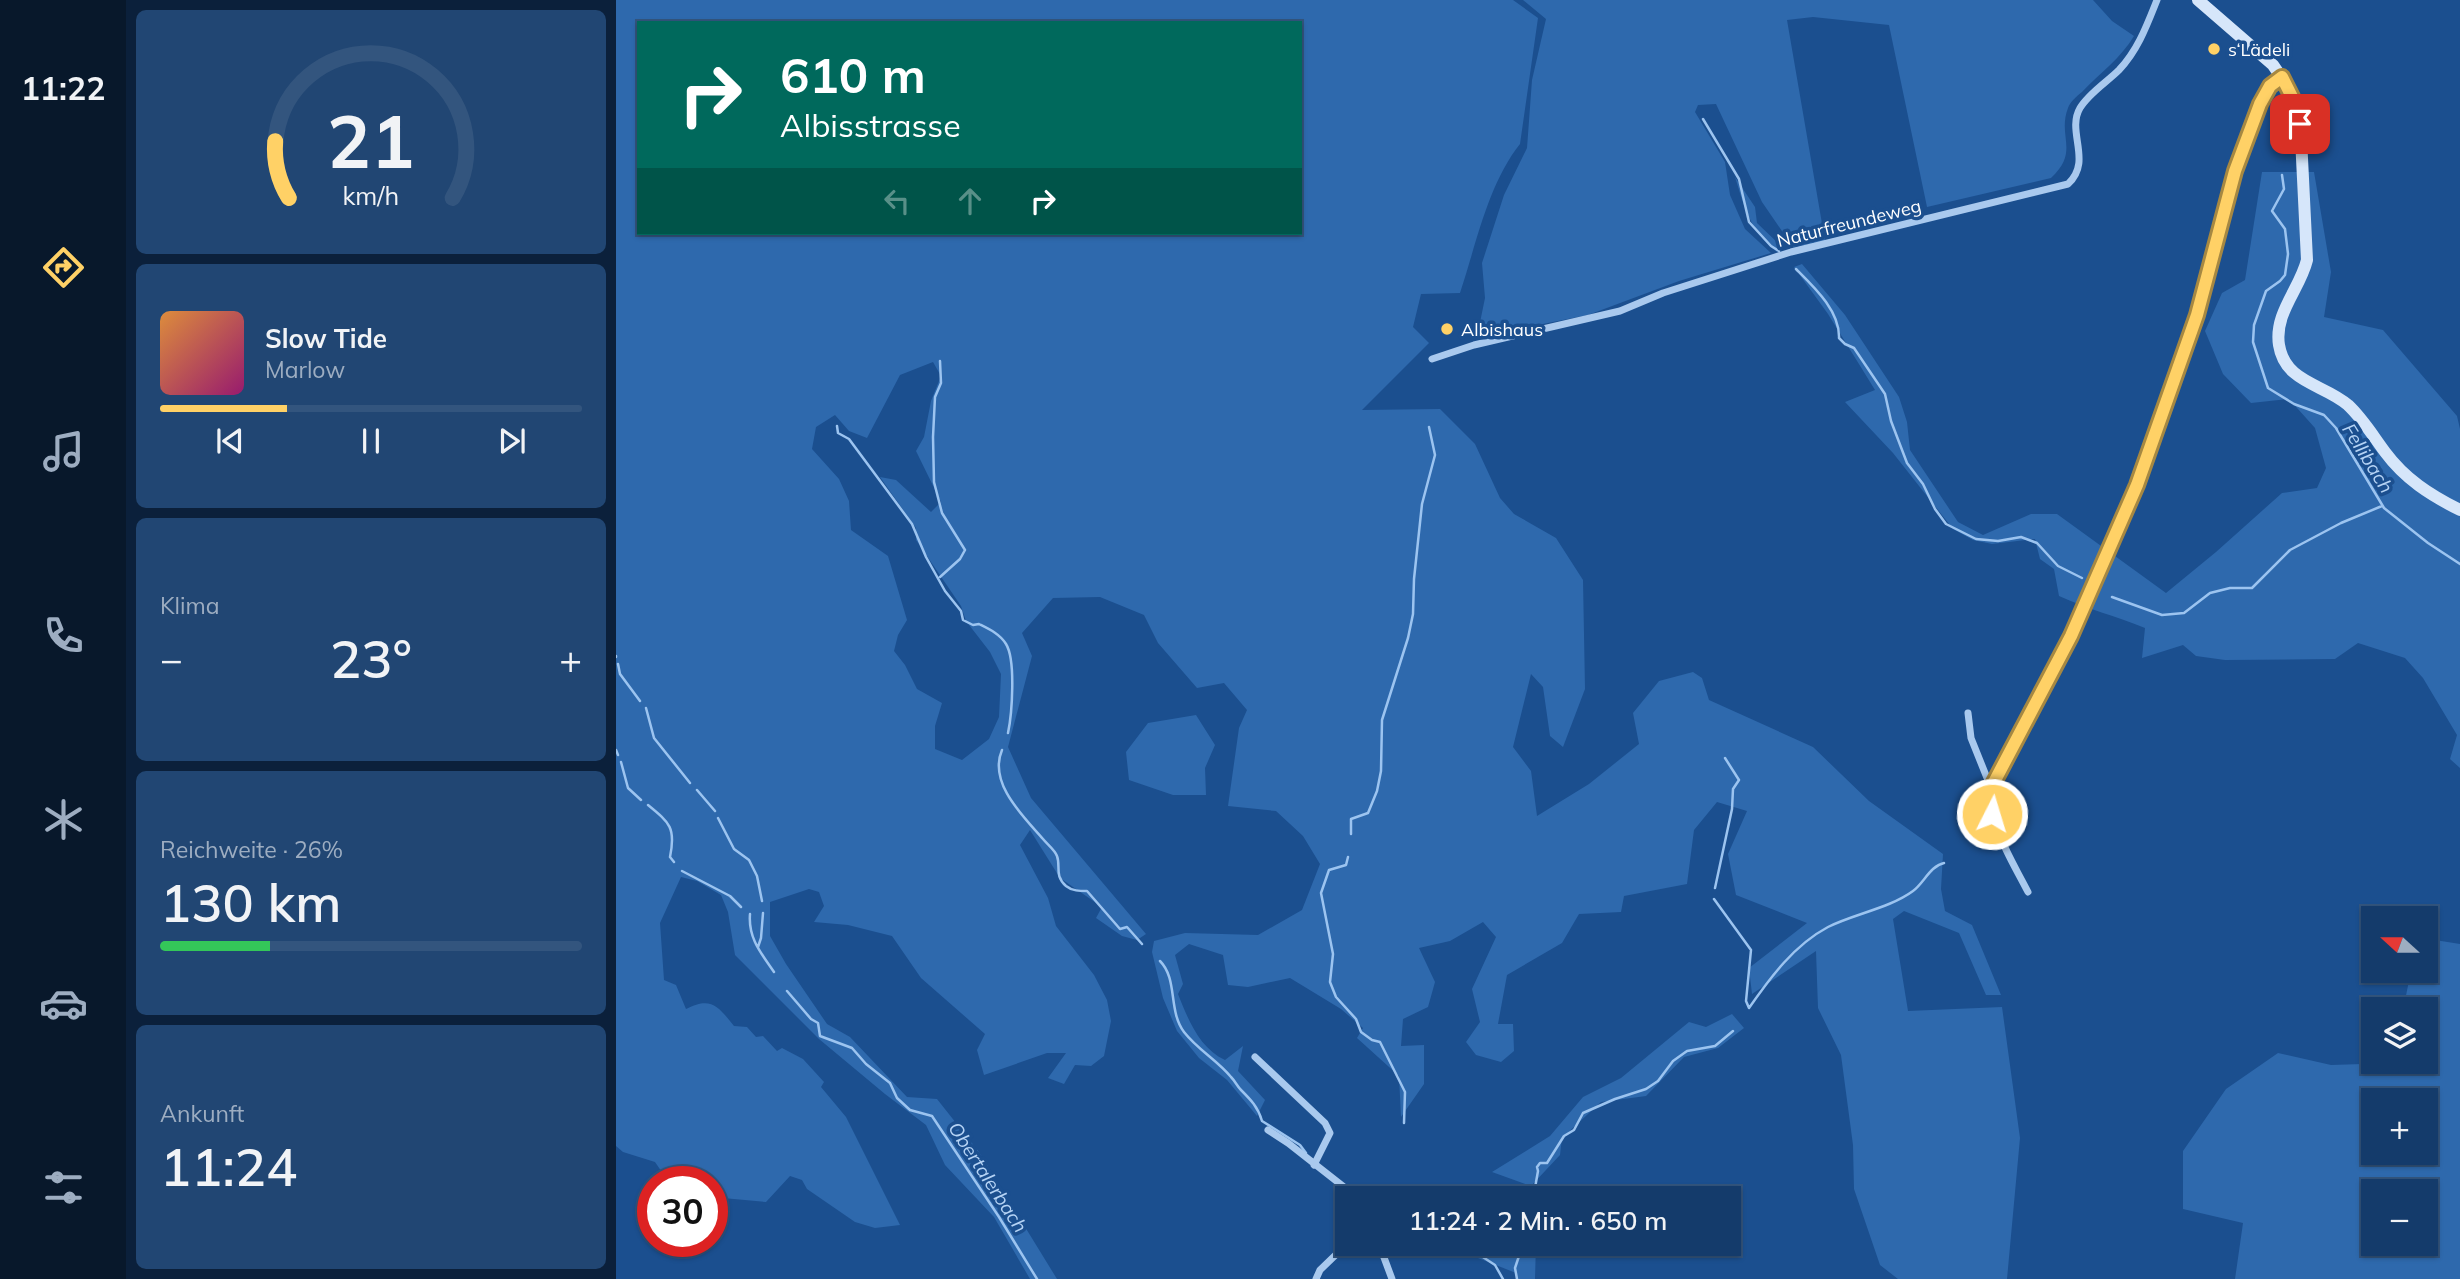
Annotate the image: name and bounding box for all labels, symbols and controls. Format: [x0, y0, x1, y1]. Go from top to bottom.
place label: s‘Lädeli [2228, 38, 2290, 61]
marker: s‘Lädeli [2206, 41, 2222, 57]
text: 610 m [780, 44, 926, 105]
icon: right [665, 49, 756, 140]
text: 11:22 [21, 68, 105, 108]
pin [2270, 94, 2330, 154]
text: 21 [327, 95, 415, 186]
text: Albisstrasse [780, 105, 961, 145]
icon: arrive [2281, 105, 2319, 143]
text: km/h [343, 180, 399, 211]
icon: left [878, 182, 916, 220]
icon: ahead [951, 182, 989, 220]
icon: right [1024, 182, 1062, 220]
street label: Naturfreundeweg [1775, 194, 1923, 252]
icon: directions [39, 243, 88, 292]
place label: Albishaus [1461, 318, 1543, 341]
marker: Albishaus [1439, 321, 1455, 337]
text: Slow Tide [265, 322, 387, 355]
text: Marlow [265, 355, 345, 384]
water label: Fellibach [2337, 419, 2399, 497]
icon: previous [211, 422, 249, 460]
icon: pause [352, 422, 390, 460]
icon: next [493, 422, 531, 460]
icon: music [39, 427, 88, 476]
text: Klima [160, 591, 220, 620]
icon: phone [39, 611, 88, 660]
text: 23° [330, 626, 412, 691]
text: − [160, 635, 183, 683]
text: + [559, 635, 582, 683]
position arrow [1955, 777, 2029, 851]
icon: climate [39, 795, 88, 844]
text: Reichweite · 26% [160, 835, 343, 864]
text: 130 km [160, 870, 341, 935]
north arrow [2361, 906, 2438, 984]
map controls [2361, 906, 2438, 1256]
icon: car [39, 979, 88, 1028]
button: layers [2361, 997, 2438, 1074]
button: + [2361, 1088, 2438, 1165]
text: Ankunft [160, 1099, 244, 1128]
water label: Obertalerbach [943, 1117, 1033, 1237]
text: 11:24 [160, 1134, 297, 1199]
icon: filters [39, 1163, 88, 1212]
speed limit sign: 30 [637, 1166, 728, 1257]
button: − [2361, 1179, 2438, 1256]
text: 11:24 · 2 Min. · 650 m [1409, 1204, 1667, 1237]

